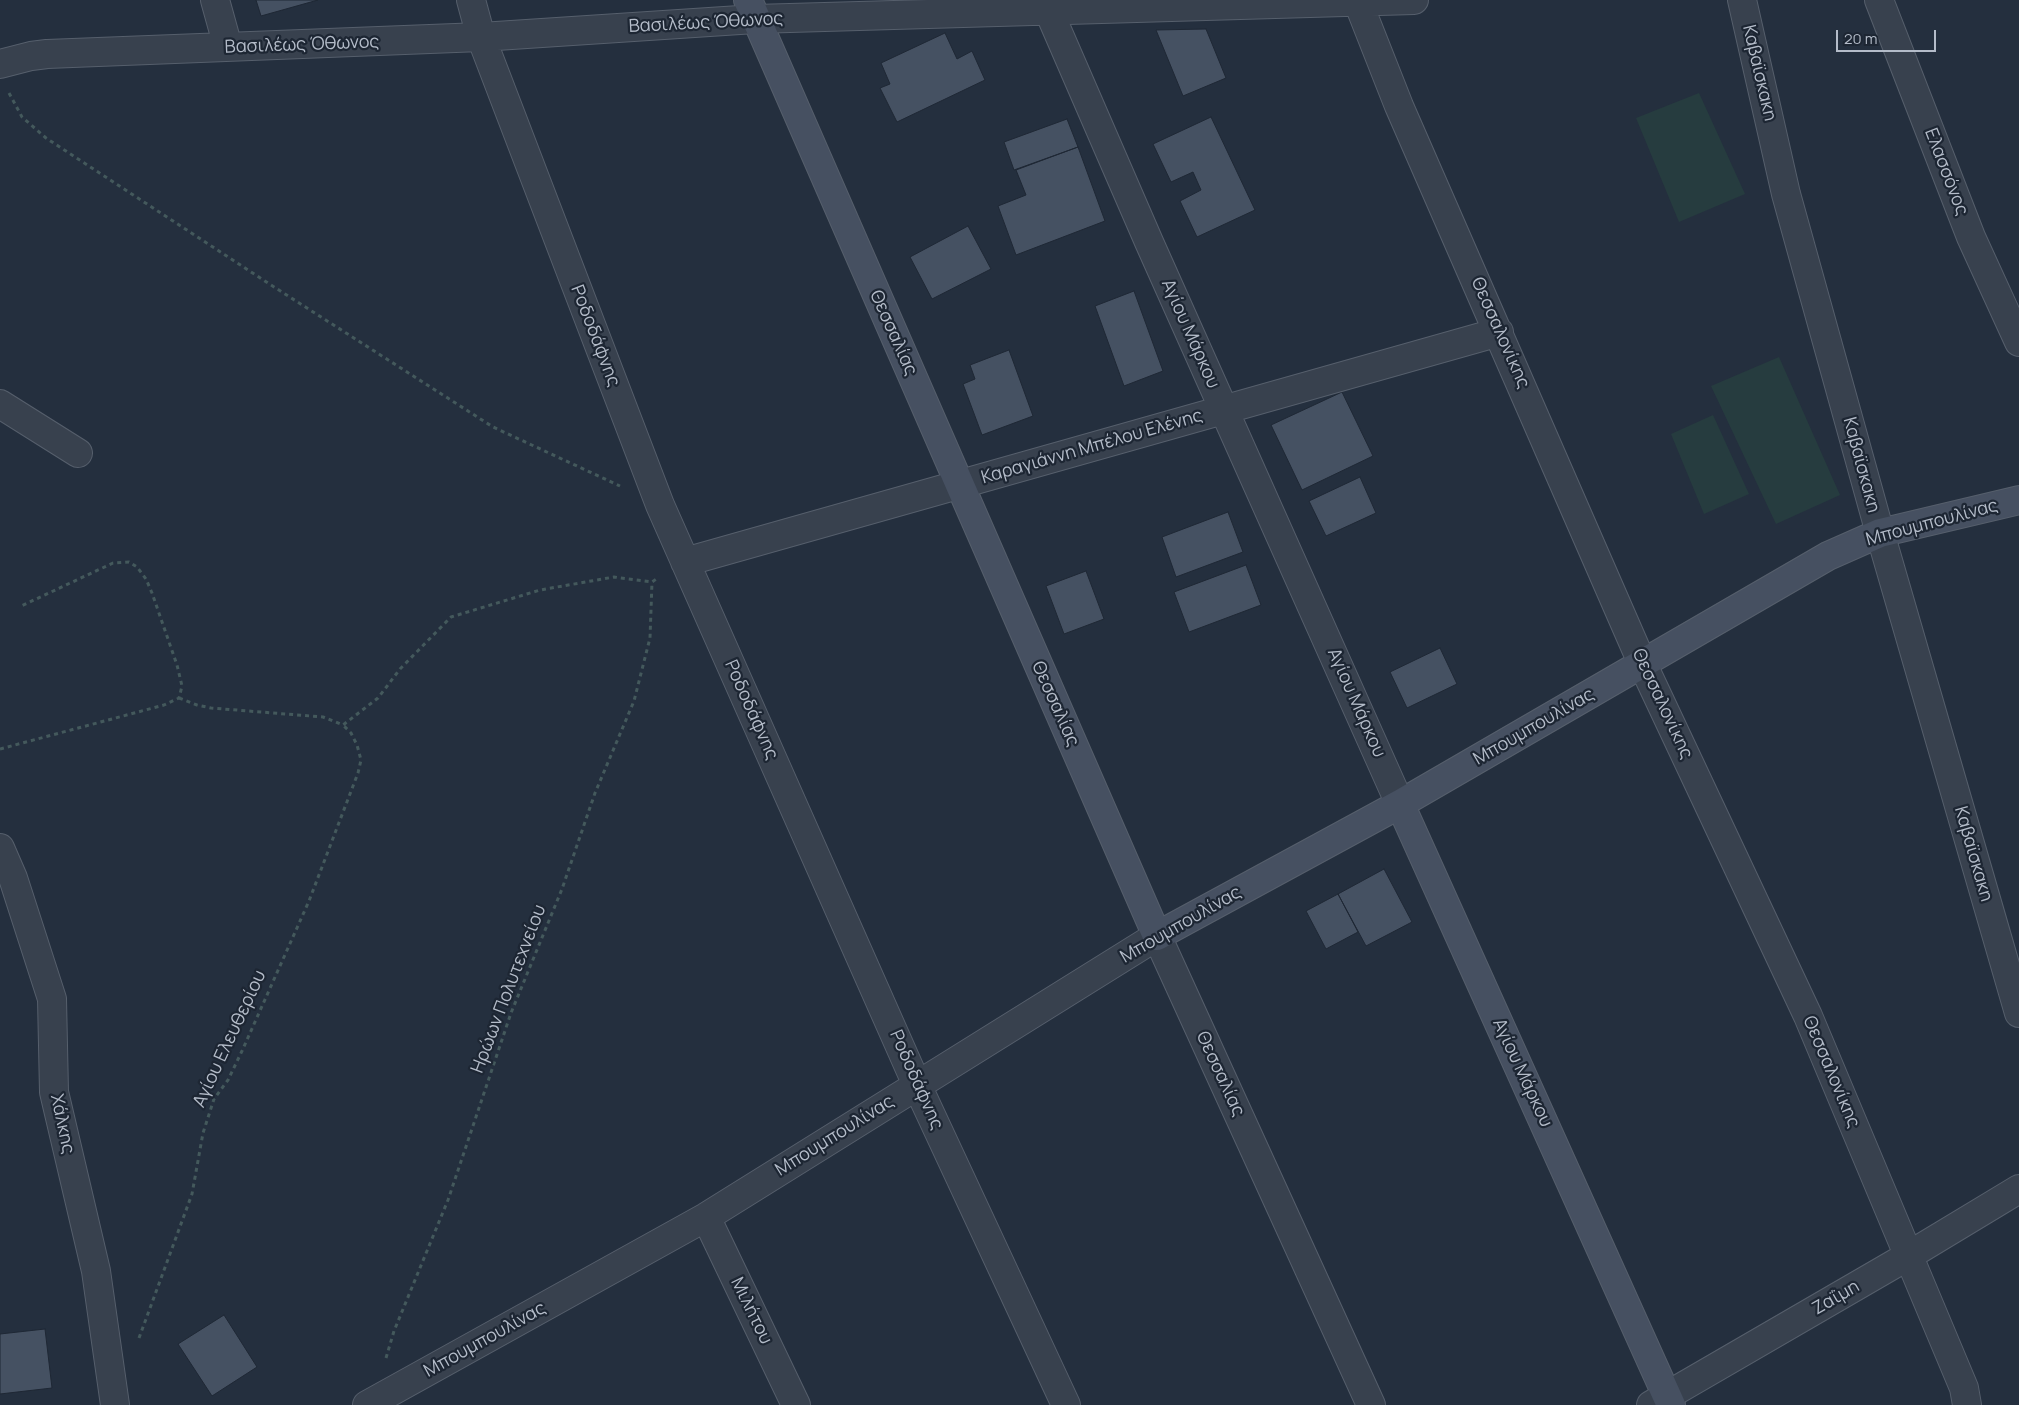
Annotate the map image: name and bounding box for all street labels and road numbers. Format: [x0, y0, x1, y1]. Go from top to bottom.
street label: Βασιλέως Όθωνος [628, 8, 784, 38]
street label: Καβαϊσκακη [1737, 23, 1781, 123]
street label: Βασιλέως Όθωνος [224, 32, 380, 58]
street label: Ελασσόνος [1919, 125, 1973, 219]
street label: Θεσσαλονίκης [1466, 274, 1534, 392]
street label: Αγίου Μάρκου [1156, 276, 1224, 392]
street label: Ροδοδάφνης [566, 282, 624, 390]
street label: Θεσσαλίας [865, 287, 921, 379]
street label: Καραγιάννη Μπέλου Ελένης [979, 405, 1205, 489]
street label: Καβαϊσκακη [1838, 415, 1884, 515]
street label: Μπουμπουλίνας [1864, 495, 2000, 551]
street label: Αγίου Μάρκου [1322, 645, 1390, 761]
street label: Θεσσαλονίκης [1627, 645, 1697, 763]
street label: Ροδοδάφνης [719, 657, 783, 763]
street label: Θεσσαλίας [1027, 658, 1083, 750]
street label: Μπουμπουλίνας [1470, 684, 1598, 770]
street label: Καβαϊσκακη [1949, 804, 1997, 904]
street label: Μπουμπουλίνας [1117, 882, 1245, 968]
street label: Ηρώων Πολυτεχνείου [467, 902, 551, 1076]
street label: Αγίου Ελευθερίου [189, 967, 271, 1111]
street label: Θεσσαλονίκης [1798, 1013, 1864, 1131]
street label: Αγίου Μάρκου [1487, 1015, 1557, 1131]
street label: Ροδοδάφνης [884, 1027, 948, 1133]
street label: Θεσσαλίας [1191, 1028, 1249, 1120]
street label: Μπουμπουλίνας [772, 1091, 898, 1181]
street label: Χάλκης [45, 1092, 79, 1156]
street label: Μιλήτου [726, 1274, 776, 1348]
street label: Ζαΐμη [1809, 1276, 1863, 1320]
street label: Μπουμπουλίνας [420, 1298, 550, 1382]

